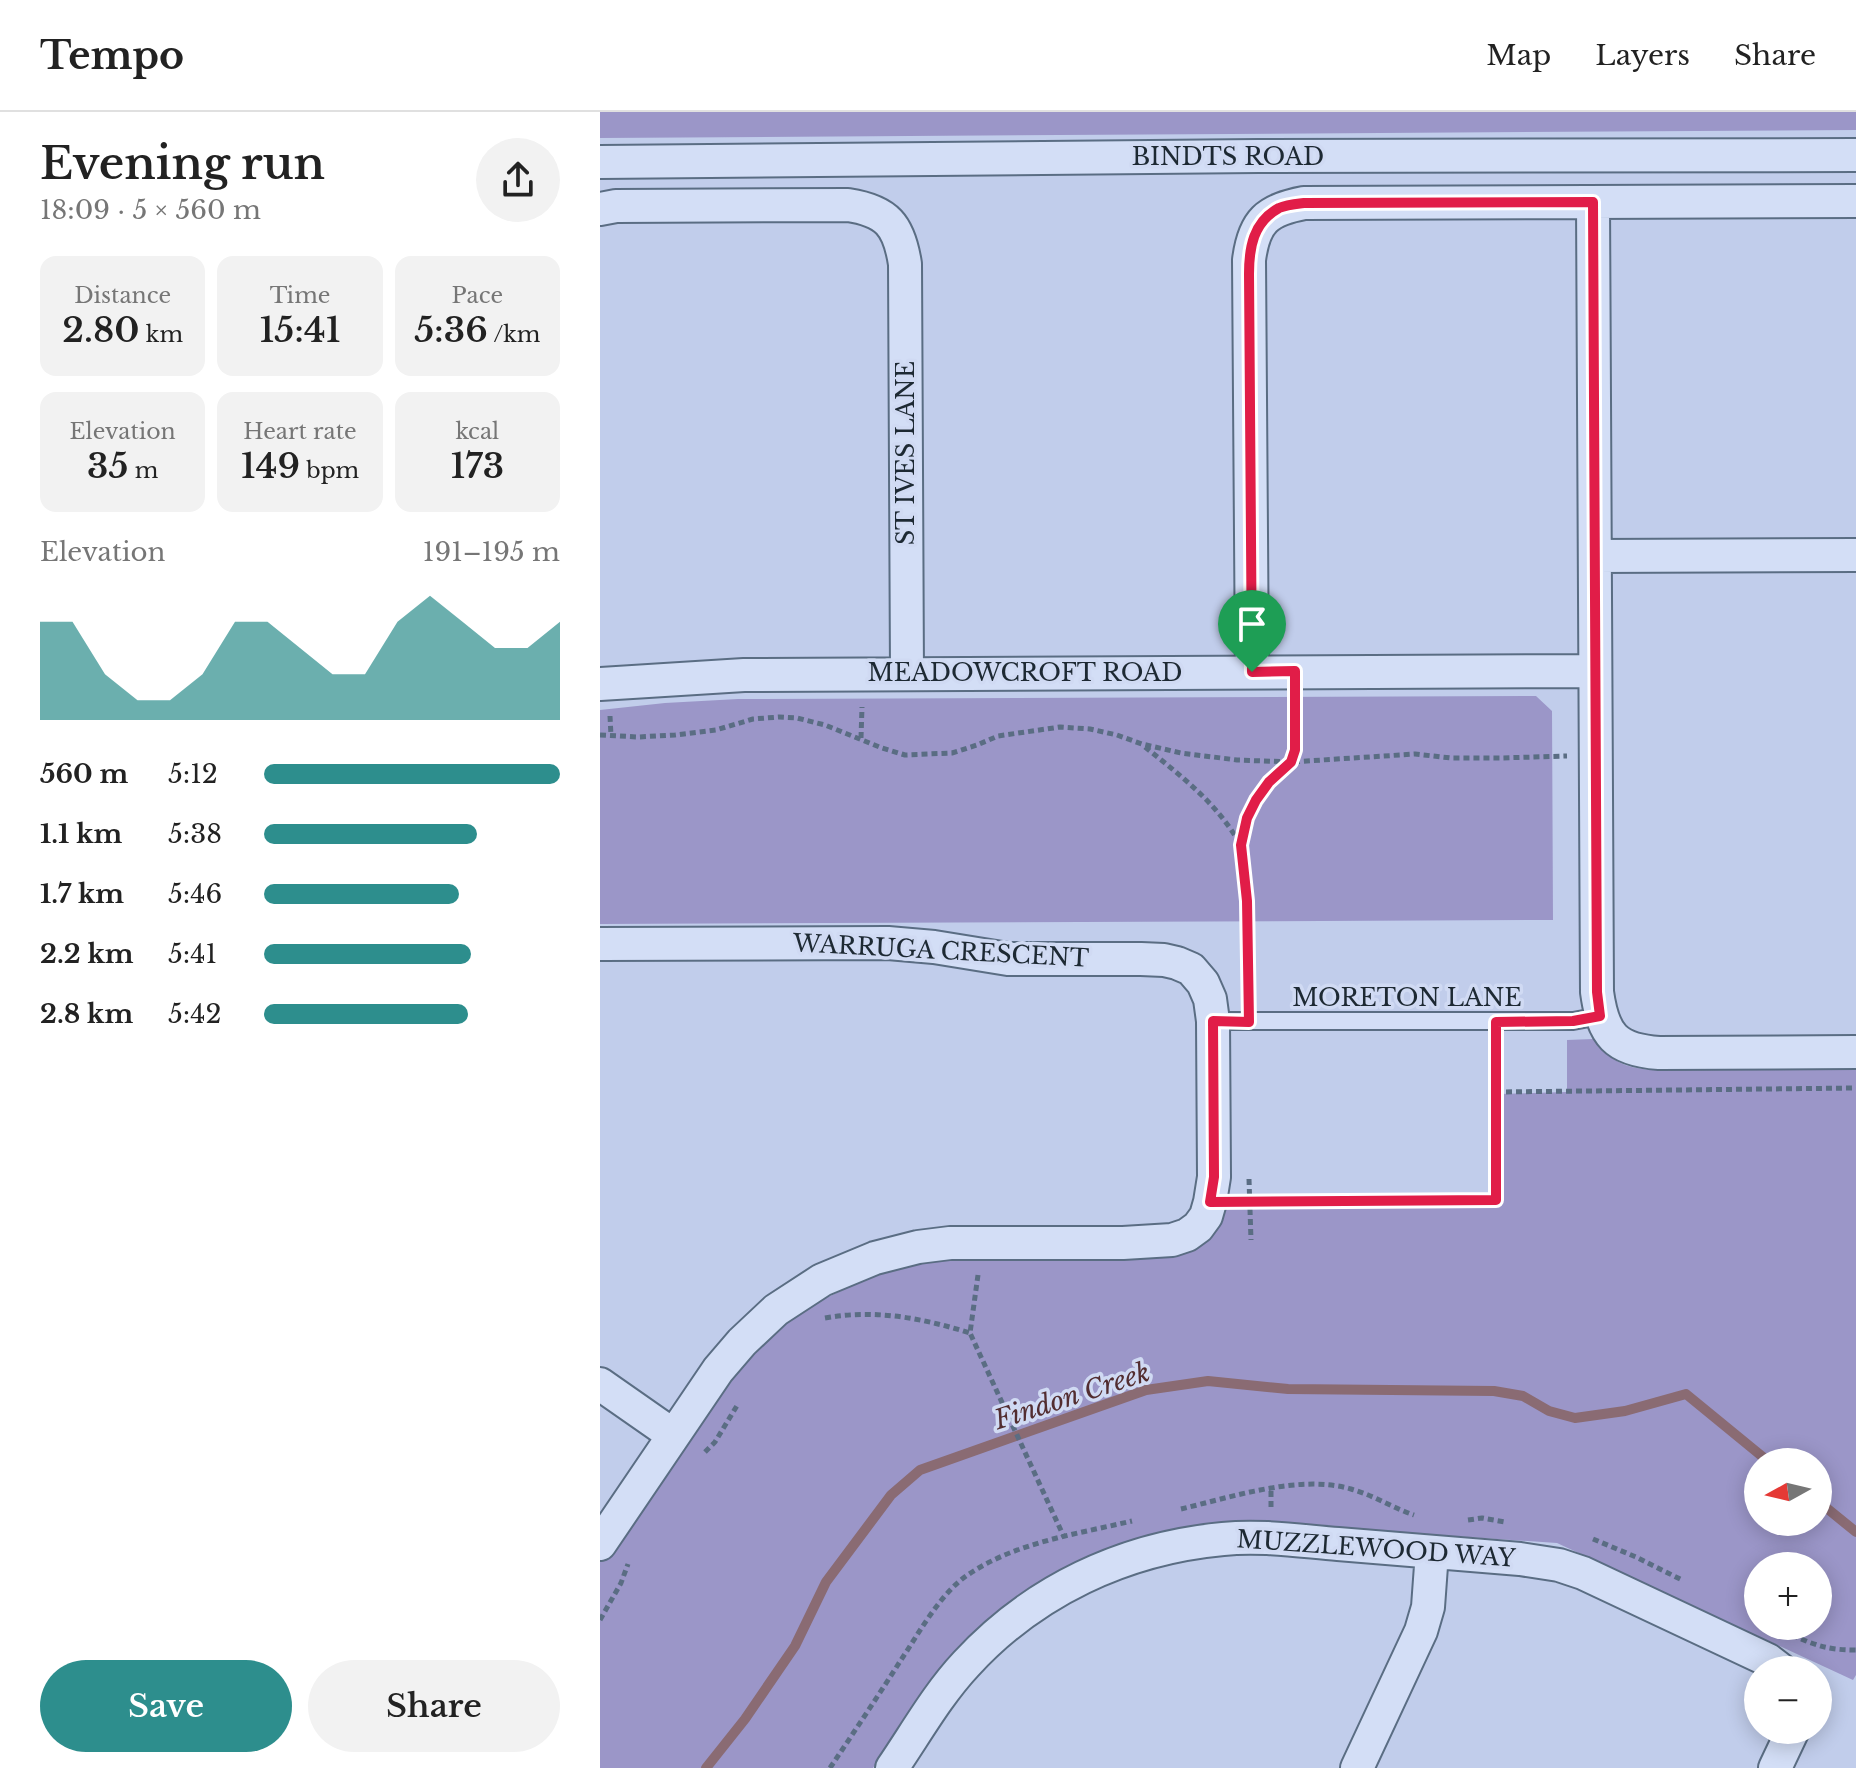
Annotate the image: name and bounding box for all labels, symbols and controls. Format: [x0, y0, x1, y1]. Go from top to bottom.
text: Tempo [40, 32, 184, 79]
text: Map [1486, 38, 1551, 73]
text: Layers [1595, 38, 1690, 73]
text: Share [1734, 38, 1816, 73]
text: Evening run [40, 136, 325, 191]
button: share [476, 138, 560, 222]
street label: BINDTS ROAD [1132, 142, 1324, 171]
text: 18:09 · 5 × 560 m [40, 194, 261, 226]
text: Distance [74, 282, 171, 309]
text: Time [270, 282, 330, 309]
text: Pace [452, 282, 503, 309]
text: 2.80 [62, 309, 140, 351]
text: 15:41 [259, 309, 341, 351]
text: 5:36 [414, 309, 488, 351]
text: km [140, 321, 183, 348]
text: /km [488, 321, 540, 348]
street label: ST IVES LANE [891, 361, 920, 545]
text: Elevation [70, 418, 176, 445]
text: Heart rate [243, 418, 357, 445]
text: kcal [455, 418, 499, 445]
text: 35 [87, 445, 128, 487]
text: 149 [241, 445, 300, 487]
text: 173 [450, 445, 504, 487]
text: m [128, 457, 158, 484]
text: bpm [300, 457, 359, 484]
text: Elevation [40, 536, 166, 568]
text: 191–195 m [423, 536, 560, 568]
pin [1218, 590, 1286, 672]
icon: arrive [1230, 602, 1274, 646]
street label: MEADOWCROFT ROAD [868, 658, 1182, 687]
text: 560 m [40, 758, 128, 790]
text: 5:12 [168, 758, 218, 790]
text: 1.1 km [40, 818, 122, 850]
text: 5:38 [168, 818, 222, 850]
text: 1.7 km [40, 878, 124, 910]
text: 5:46 [168, 878, 222, 910]
street label: WARRUGA CRESCENT [791, 928, 1090, 973]
text: 2.2 km [40, 938, 134, 970]
text: 5:41 [168, 938, 217, 970]
street label: MORETON LANE [1292, 983, 1522, 1012]
text: 2.8 km [40, 998, 133, 1030]
text: 5:42 [168, 998, 221, 1030]
water label: Findon Creek [989, 1356, 1154, 1437]
north arrow [1744, 1448, 1832, 1536]
map controls [1744, 1448, 1832, 1744]
street label: MUZZLEWOOD WAY [1236, 1524, 1517, 1573]
button: + [1744, 1552, 1832, 1640]
button: − [1744, 1656, 1832, 1744]
button: Save [40, 1660, 292, 1752]
button: Share [308, 1660, 560, 1752]

